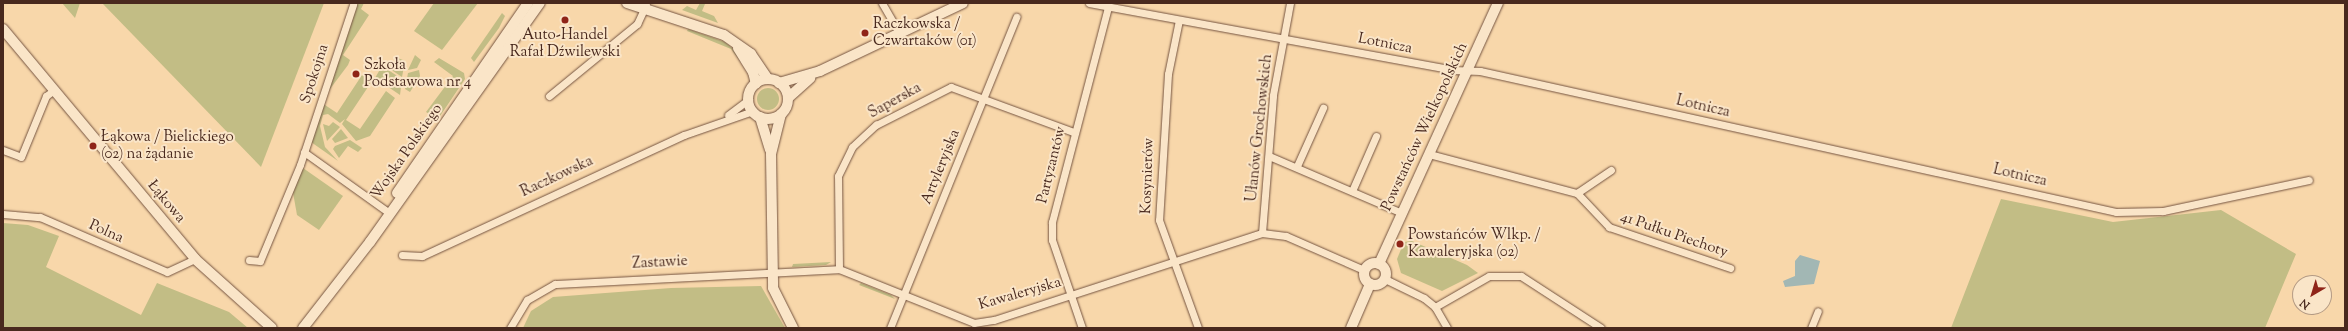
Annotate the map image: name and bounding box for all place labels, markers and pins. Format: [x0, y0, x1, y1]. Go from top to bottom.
marker: Auto-Handel Rafał Dźwilewski [560, 15, 570, 25]
place label: Raczkowska / Czwartaków (01) [873, 15, 977, 50]
place label: Auto-Handel Rafał Dźwilewski [510, 26, 620, 61]
marker: Raczkowska / Czwartaków (01) [860, 28, 870, 38]
place label: Szkoła Podstawowa nr 4 [364, 56, 471, 91]
marker: Szkoła Podstawowa nr 4 [351, 69, 361, 79]
place label: Łąkowa / Bielickiego (02) na żądanie [101, 128, 234, 163]
marker: Łąkowa / Bielickiego (02) na żądanie [88, 141, 98, 151]
place label: Powstańców Wlkp. / Kawaleryjska (02) [1408, 226, 1541, 261]
marker: Powstańców Wlkp. / Kawaleryjska (02) [1395, 239, 1405, 249]

